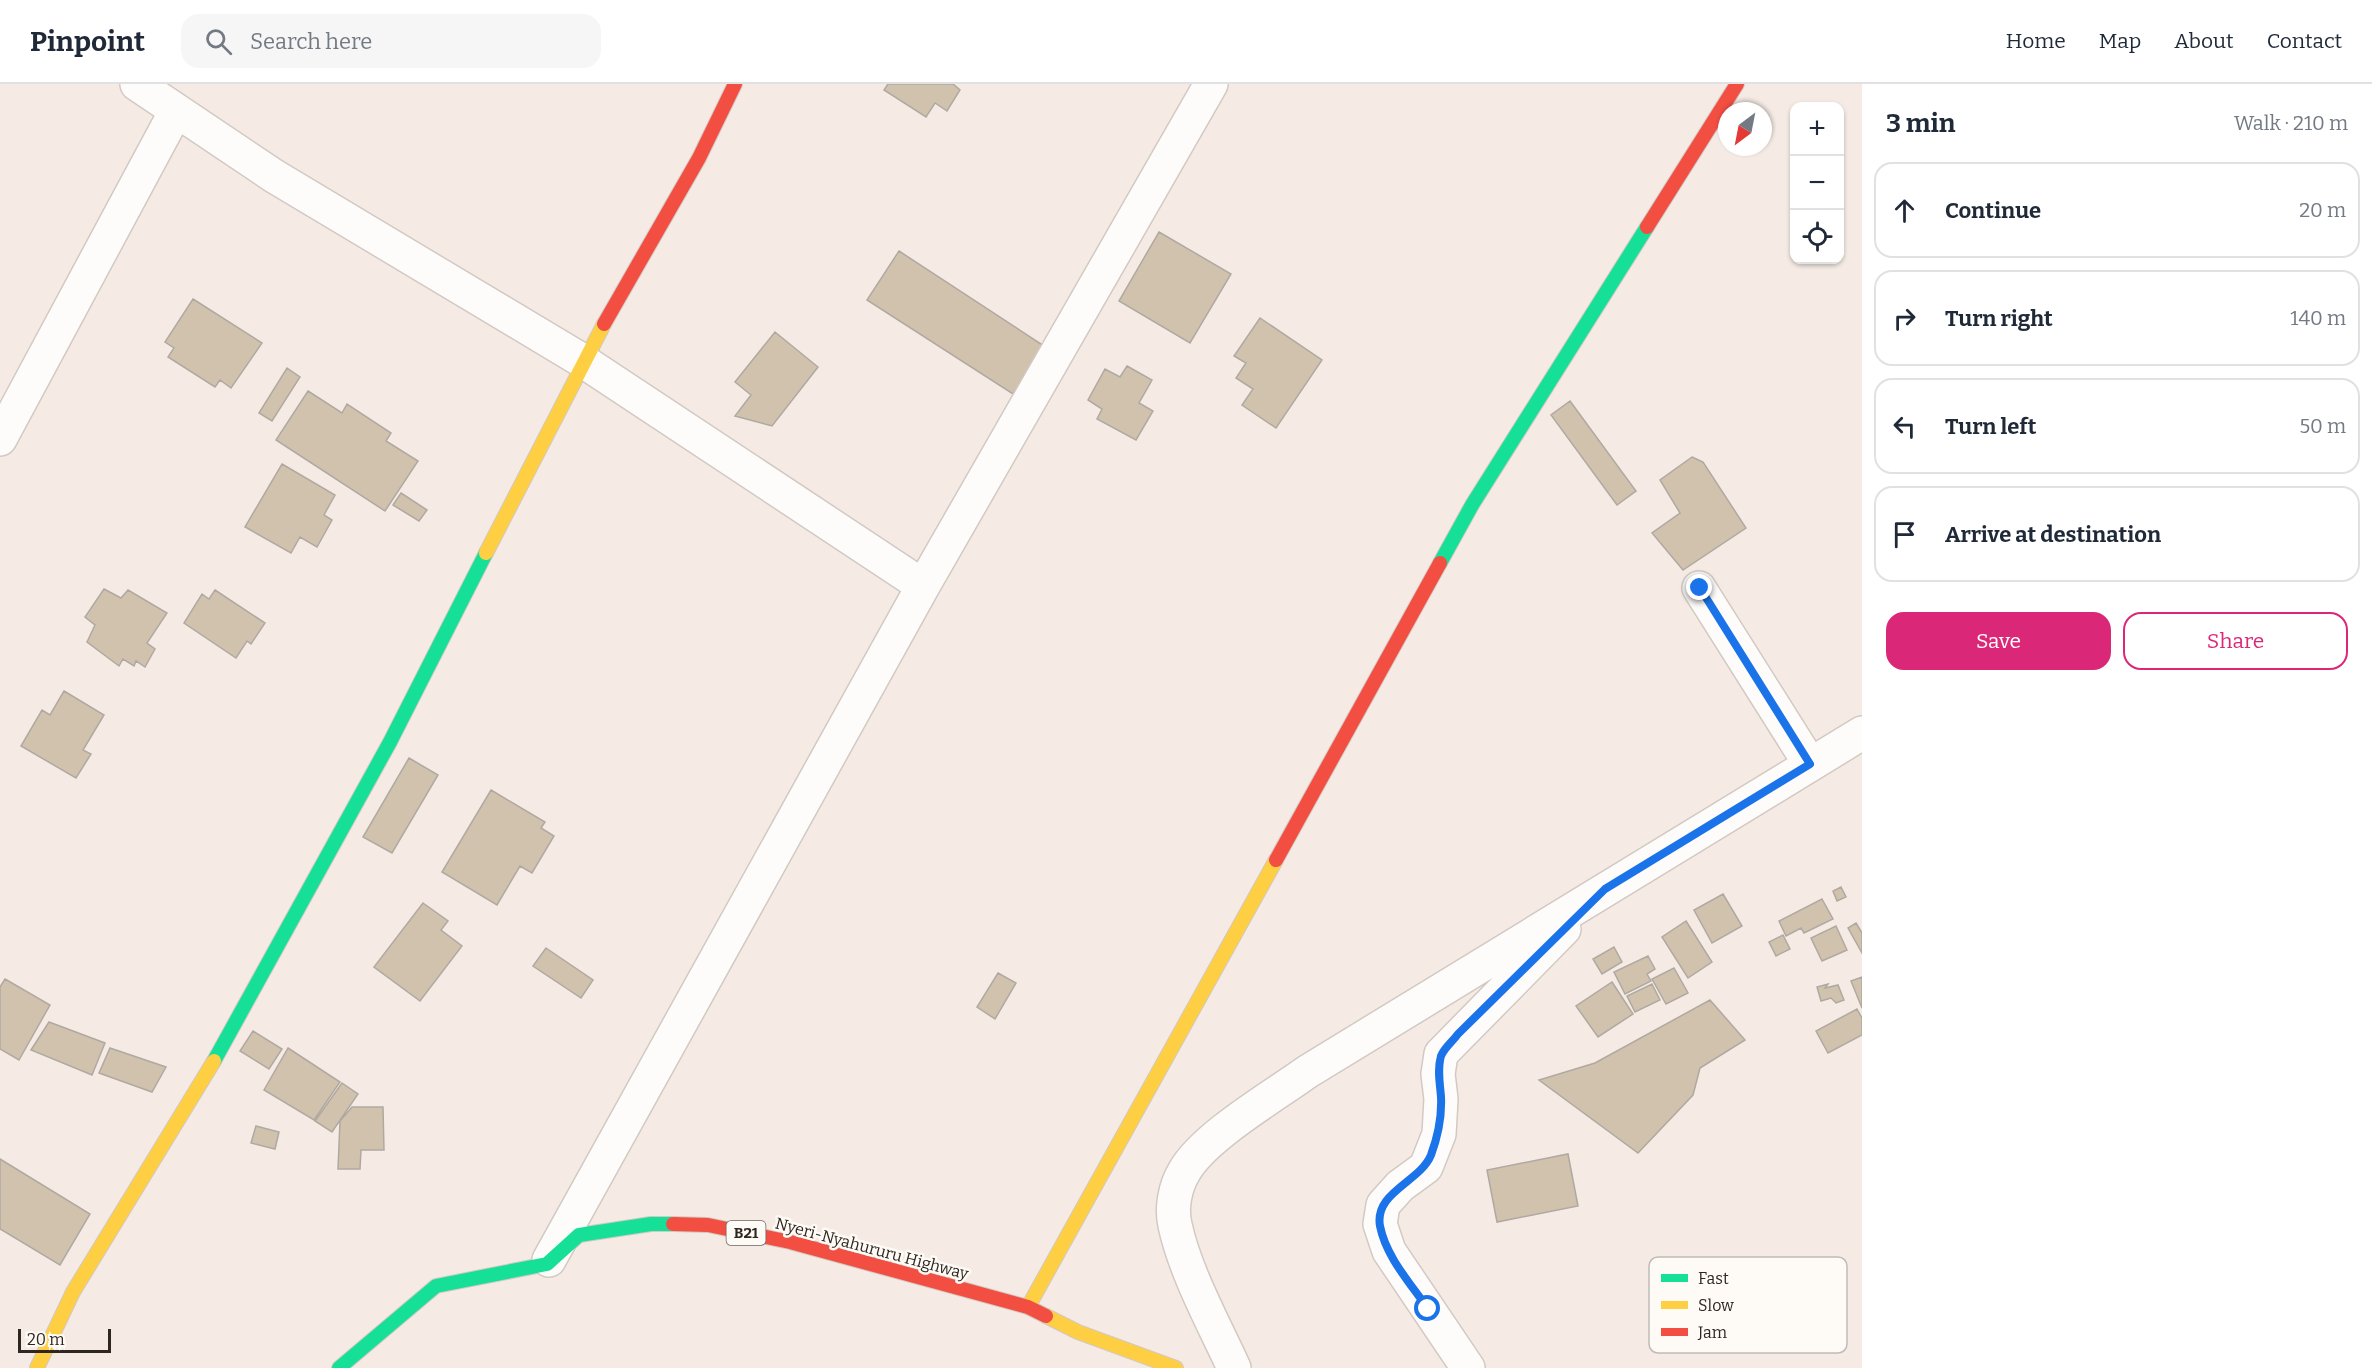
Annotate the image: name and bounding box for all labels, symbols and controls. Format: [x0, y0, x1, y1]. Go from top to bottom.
search box [181, 14, 601, 68]
text: Pinpoint [30, 25, 145, 58]
icon: search [202, 25, 235, 58]
text: Search here [250, 28, 372, 55]
text: Home [2006, 28, 2066, 54]
text: Map [2099, 28, 2141, 54]
text: About [2174, 28, 2234, 54]
text: Contact [2267, 28, 2342, 54]
north arrow [1718, 102, 1772, 156]
map controls [1790, 102, 1844, 264]
button: + [1790, 102, 1844, 156]
text: 3 min [1886, 108, 1955, 139]
text: Walk · 210 m [2234, 111, 2348, 135]
button: − [1790, 156, 1844, 210]
icon: ahead [1888, 194, 1921, 227]
text: Continue [1945, 197, 2041, 224]
text: 20 m [2299, 198, 2346, 222]
button: locate [1790, 210, 1844, 264]
icon: right [1888, 302, 1921, 335]
text: Turn right [1945, 305, 2053, 332]
text: 140 m [2290, 306, 2346, 330]
icon: left [1888, 410, 1921, 443]
text: Turn left [1945, 413, 2037, 440]
text: 50 m [2299, 414, 2346, 438]
icon: arrive [1888, 518, 1921, 551]
text: Arrive at destination [1945, 521, 2161, 548]
route end [1686, 574, 1712, 600]
button: Save [1886, 612, 2111, 670]
button: Share [2123, 612, 2348, 670]
street label: Nyeri-Nyahururu Highway [773, 1214, 971, 1284]
road number: B21 [726, 1221, 766, 1245]
legend [1649, 1257, 1847, 1353]
text: Fast [1698, 1269, 1729, 1288]
route start [1414, 1295, 1440, 1321]
text: Slow [1698, 1296, 1734, 1315]
text: Jam [1697, 1323, 1727, 1342]
scale bar [18, 1326, 111, 1354]
text: 20 m [27, 1330, 64, 1349]

